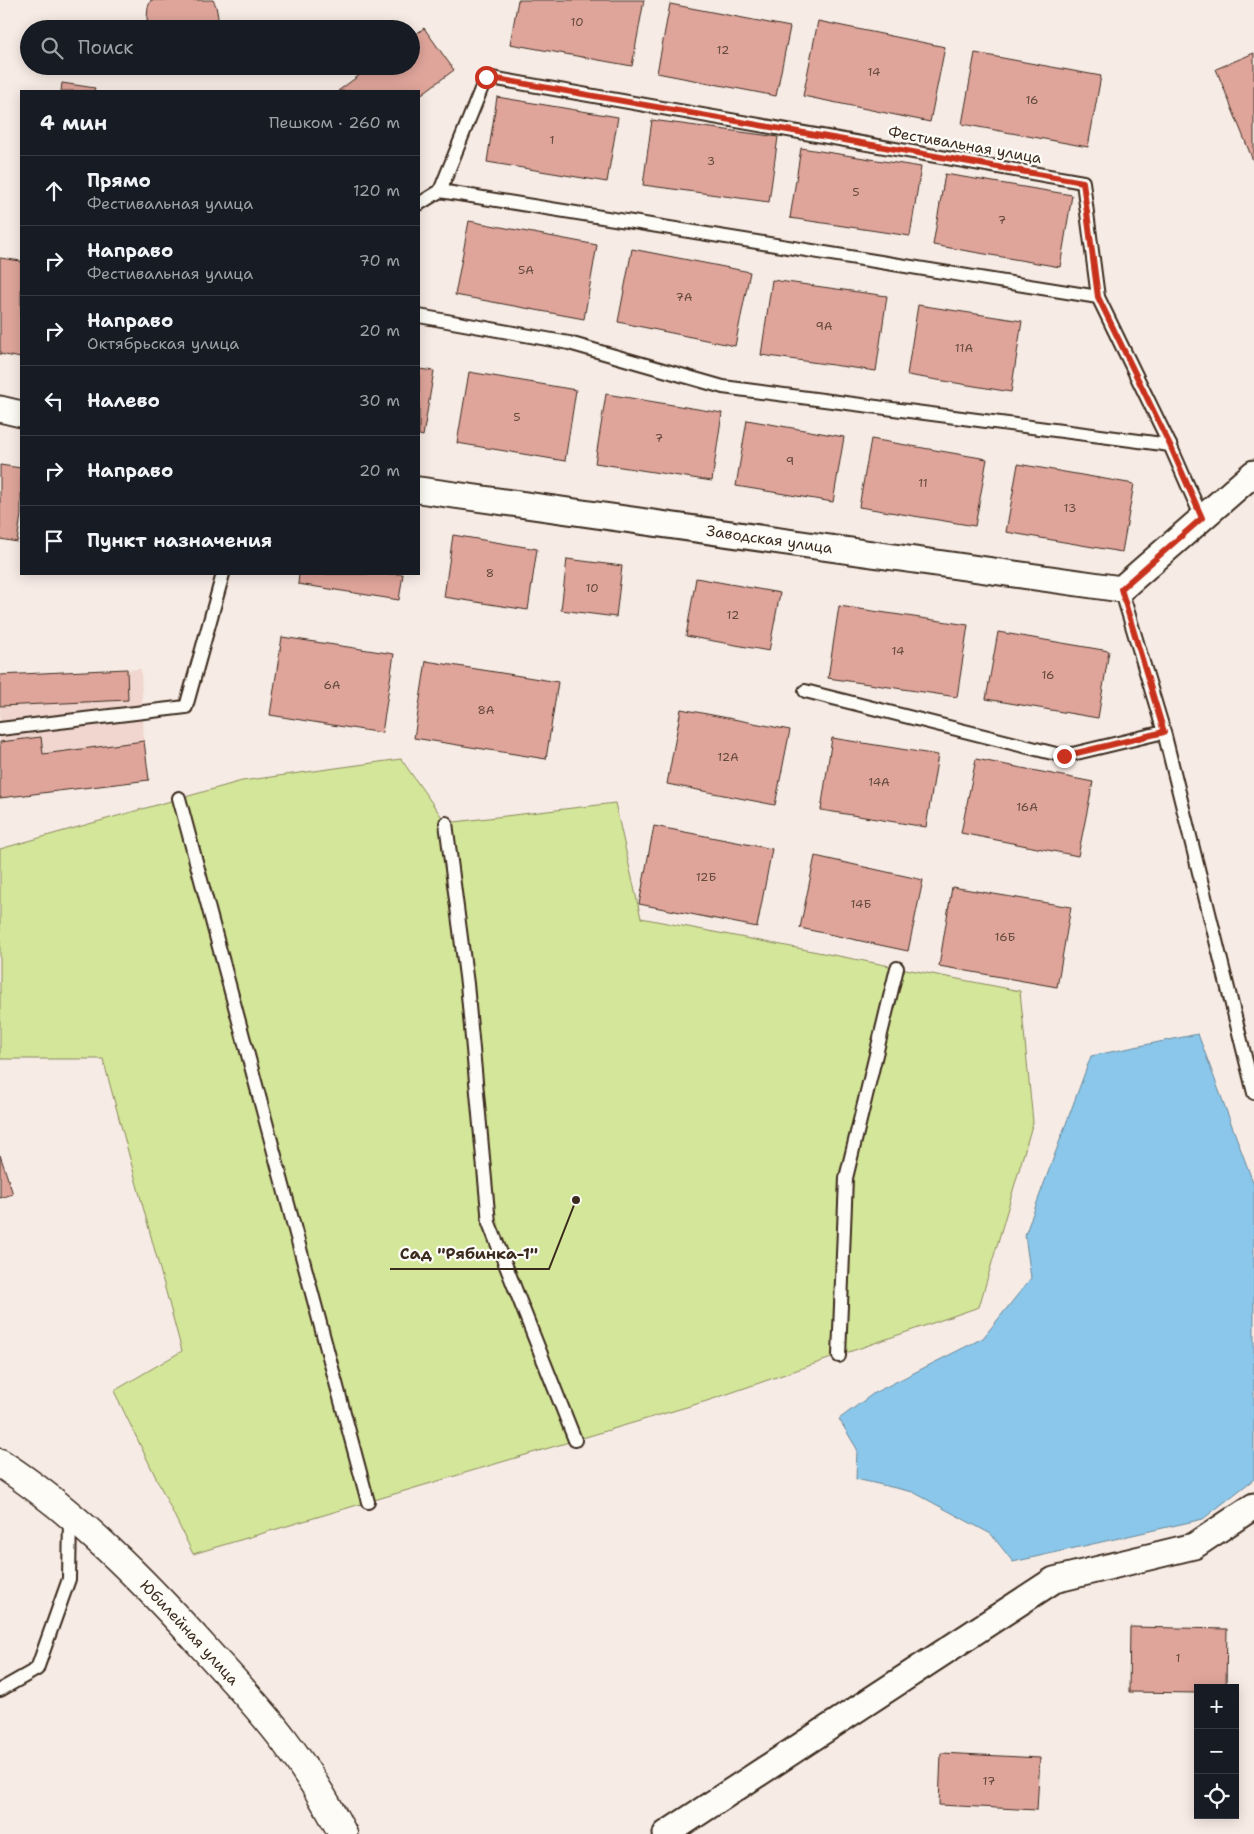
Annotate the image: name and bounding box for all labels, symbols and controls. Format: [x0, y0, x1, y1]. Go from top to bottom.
house number: 10 [570, 14, 584, 30]
search box [20, 20, 420, 75]
icon: search [38, 34, 66, 62]
text: Поиск [78, 35, 133, 60]
house number: 12 [717, 42, 729, 58]
house number: 14 [868, 64, 880, 80]
route start [475, 66, 498, 89]
house number: 16 [1025, 92, 1039, 108]
text: 4 мин [40, 109, 107, 137]
text: Пешком · 260 m [269, 112, 400, 133]
street label: Фестивальная улица [887, 122, 1044, 168]
house number: 1 [549, 132, 555, 148]
house number: 3 [707, 153, 715, 169]
text: Прямо [87, 168, 151, 193]
icon: ahead [40, 177, 68, 205]
text: 120 m [353, 180, 400, 201]
house number: 5 [852, 184, 860, 200]
text: Фестивальная улица [87, 193, 253, 214]
house number: 7 [998, 212, 1006, 228]
text: Направо [87, 238, 173, 263]
icon: right [40, 247, 68, 275]
text: 70 m [359, 250, 400, 271]
house number: 5А [518, 262, 534, 278]
text: Фестивальная улица [87, 263, 253, 284]
house number: 7А [675, 289, 693, 305]
text: Направо [87, 308, 173, 333]
icon: right [40, 317, 68, 345]
house number: 9А [815, 318, 833, 334]
text: 20 m [359, 320, 400, 341]
text: Октябрьская улица [87, 333, 239, 354]
house number: 11А [955, 340, 973, 356]
icon: left [40, 387, 68, 415]
text: Налево [87, 388, 160, 413]
text: 30 m [359, 390, 400, 411]
house number: 5 [513, 409, 521, 425]
house number: 7 [655, 430, 663, 446]
house number: 9 [786, 453, 794, 469]
icon: right [40, 457, 68, 485]
text: Направо [87, 458, 173, 483]
text: 20 m [359, 460, 400, 481]
house number: 11 [918, 475, 928, 491]
house number: 13 [1064, 500, 1076, 516]
street label: Заводская улица [705, 521, 835, 558]
icon: arrive [40, 527, 68, 555]
text: Пункт назначения [87, 528, 272, 553]
house number: 8 [486, 565, 494, 581]
house number: 10 [585, 580, 599, 596]
house number: 12 [727, 607, 739, 623]
house number: 14 [892, 643, 904, 659]
house number: 16 [1041, 667, 1055, 683]
house number: 6А [323, 677, 341, 693]
house number: 8А [477, 702, 495, 718]
route end [1053, 745, 1076, 768]
house number: 12А [717, 749, 739, 765]
house number: 14А [868, 774, 890, 790]
house number: 16А [1016, 799, 1038, 815]
house number: 12Б [696, 869, 716, 885]
house number: 14Б [851, 896, 871, 912]
house number: 16Б [995, 929, 1016, 945]
callout: Сад "Рябинка-1" [390, 1238, 549, 1269]
text: Сад "Рябинка-1" [400, 1243, 538, 1264]
street label: Юбилейная улица [136, 1576, 244, 1690]
house number: 1 [1175, 1650, 1181, 1666]
map controls [1194, 1684, 1239, 1819]
button: + [1194, 1684, 1239, 1729]
button: − [1194, 1729, 1239, 1774]
house number: 17 [983, 1773, 995, 1789]
button: locate [1194, 1774, 1239, 1819]

